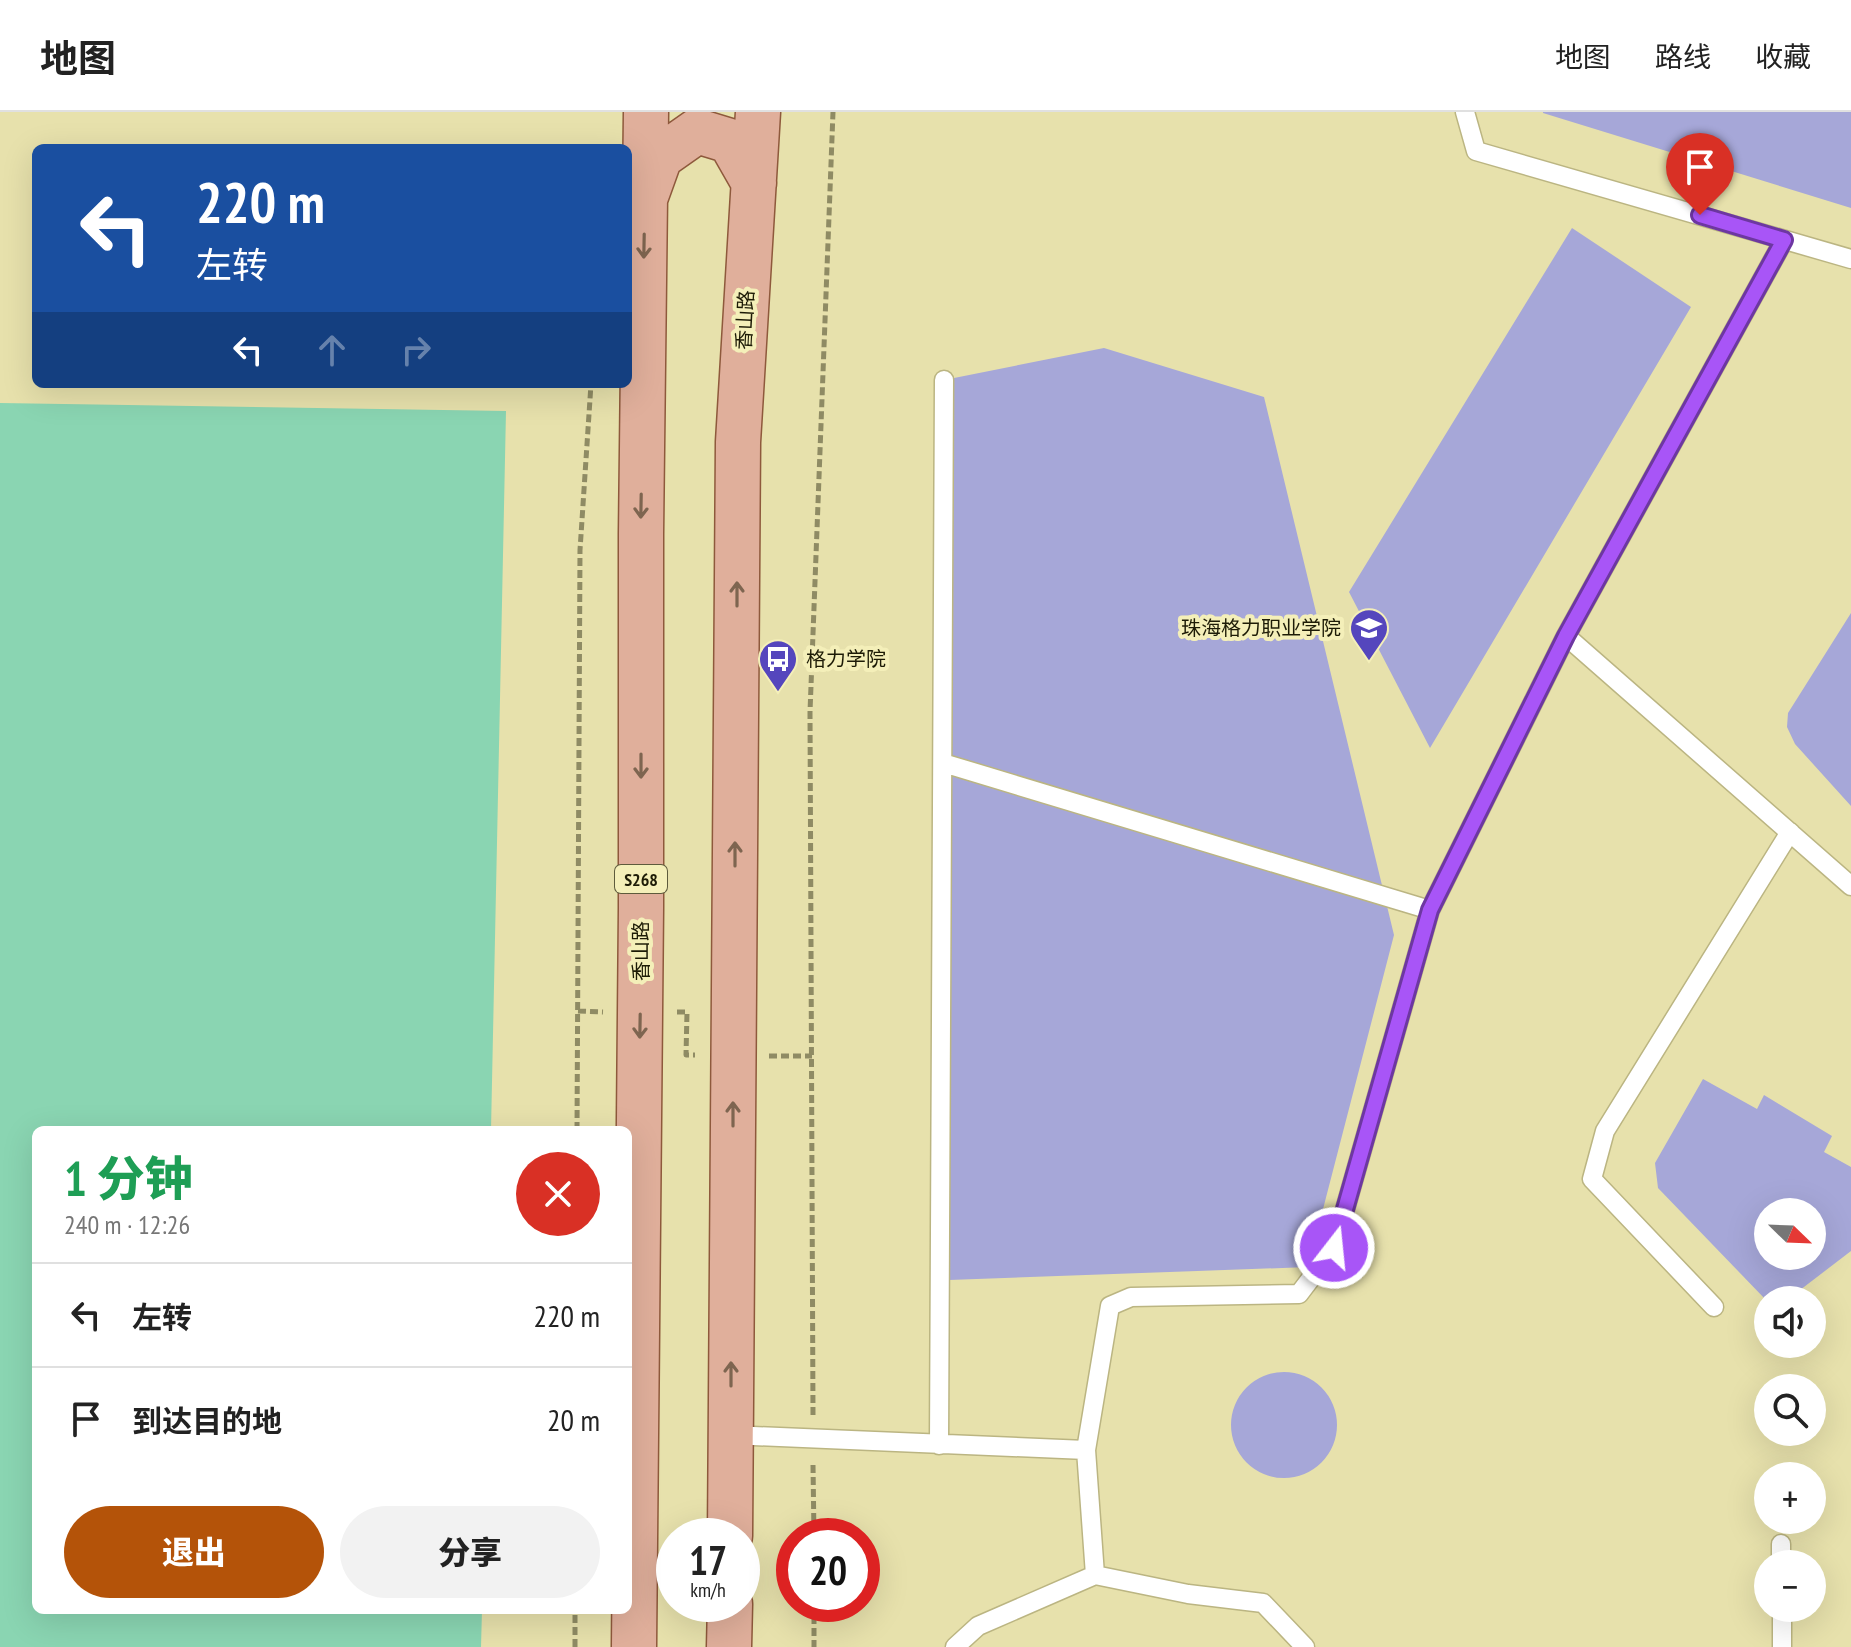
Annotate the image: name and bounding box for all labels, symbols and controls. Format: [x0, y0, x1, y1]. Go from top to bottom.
text: 地图 [40, 33, 116, 82]
text: 地图 [1555, 38, 1611, 75]
text: 路线 [1655, 38, 1711, 75]
text: 收藏 [1755, 38, 1811, 75]
pin [1666, 133, 1734, 215]
icon: arrive [1678, 145, 1722, 189]
text: 220 m [196, 166, 325, 238]
icon: left [64, 176, 168, 280]
one-way arrow [636, 232, 652, 259]
text: 左转 [196, 241, 268, 288]
street label: 香山路 [730, 289, 760, 351]
icon: left [226, 328, 270, 372]
icon: ahead [310, 328, 354, 372]
icon: right [394, 328, 438, 372]
one-way arrow [633, 492, 649, 519]
one-way arrow [729, 581, 745, 608]
school or university icon: 珠海格力职业学院 [1348, 607, 1390, 662]
place label: 珠海格力职业学院 [1181, 615, 1341, 641]
bus stop icon: 格力学院 [757, 638, 799, 693]
place label: 格力学院 [806, 646, 886, 672]
one-way arrow [633, 752, 649, 779]
one-way arrow [727, 841, 743, 868]
road number: S268 [615, 865, 667, 893]
street label: 香山路 [628, 921, 654, 981]
one-way arrow [633, 1012, 648, 1039]
one-way arrow [725, 1101, 741, 1128]
text: 1 分钟 [64, 1147, 193, 1209]
button: close [516, 1152, 600, 1236]
north arrow [1754, 1198, 1826, 1270]
map controls [1754, 1198, 1826, 1622]
position arrow [1292, 1206, 1376, 1290]
text: 240 m · 12:26 [64, 1208, 190, 1241]
button: sound [1754, 1286, 1826, 1358]
icon: left [64, 1293, 108, 1337]
text: 220 m [534, 1296, 600, 1335]
text: 左转 [132, 1297, 192, 1336]
one-way arrow [723, 1361, 739, 1388]
button: search [1754, 1374, 1826, 1446]
icon: arrive [64, 1397, 108, 1441]
text: 20 m [547, 1400, 600, 1439]
text: 到达目的地 [132, 1401, 282, 1440]
button: + [1754, 1462, 1826, 1534]
button: 退出 [64, 1506, 324, 1598]
button: 分享 [340, 1506, 600, 1598]
speed limit sign: 20 [776, 1518, 880, 1622]
text: 17 [689, 1534, 727, 1586]
button: − [1754, 1550, 1826, 1622]
text: km/h [690, 1577, 726, 1603]

